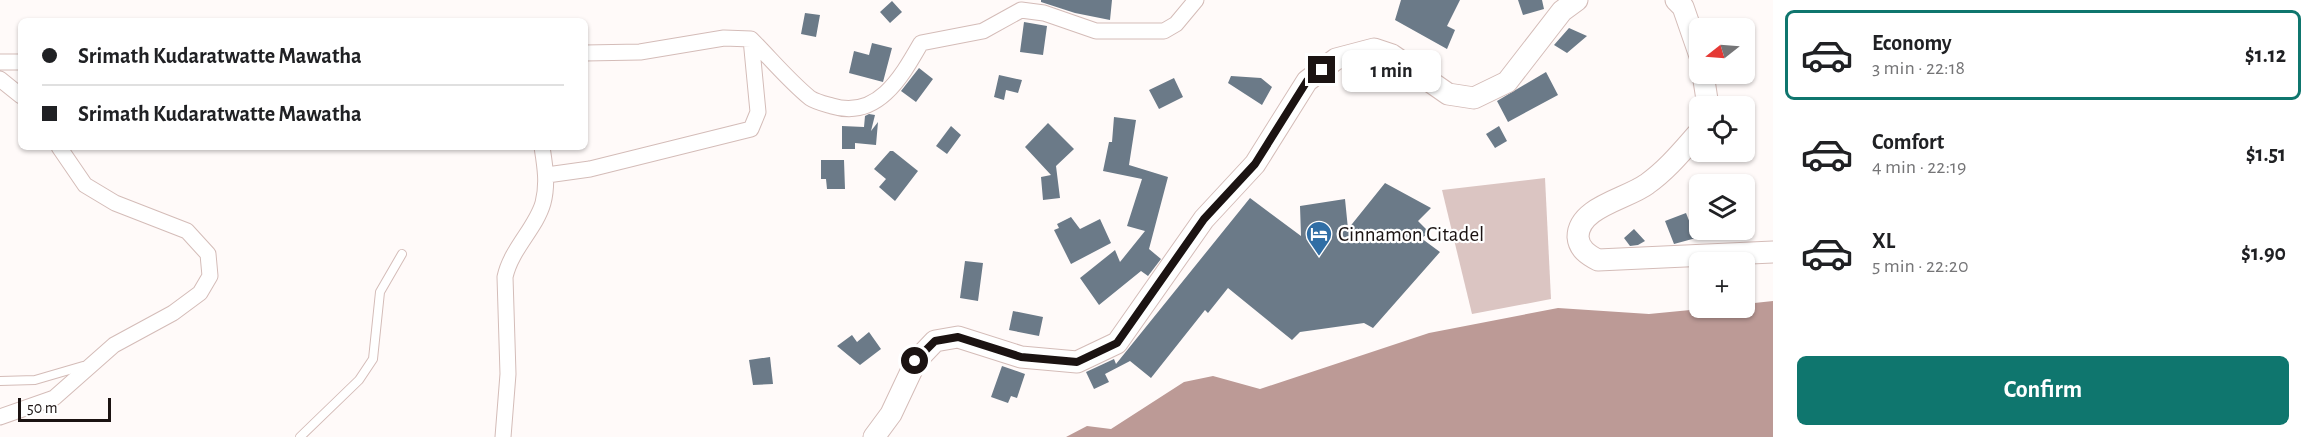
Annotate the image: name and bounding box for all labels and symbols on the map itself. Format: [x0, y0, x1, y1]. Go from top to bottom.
north arrow [1689, 18, 1755, 84]
callout: 1 min [1343, 49, 1442, 91]
route end [1308, 56, 1335, 83]
hotel icon: Cinnamon Citadel [1304, 219, 1334, 257]
place label: Cinnamon Citadel [1338, 224, 1484, 245]
route start [901, 347, 928, 374]
scale bar [18, 395, 111, 422]

